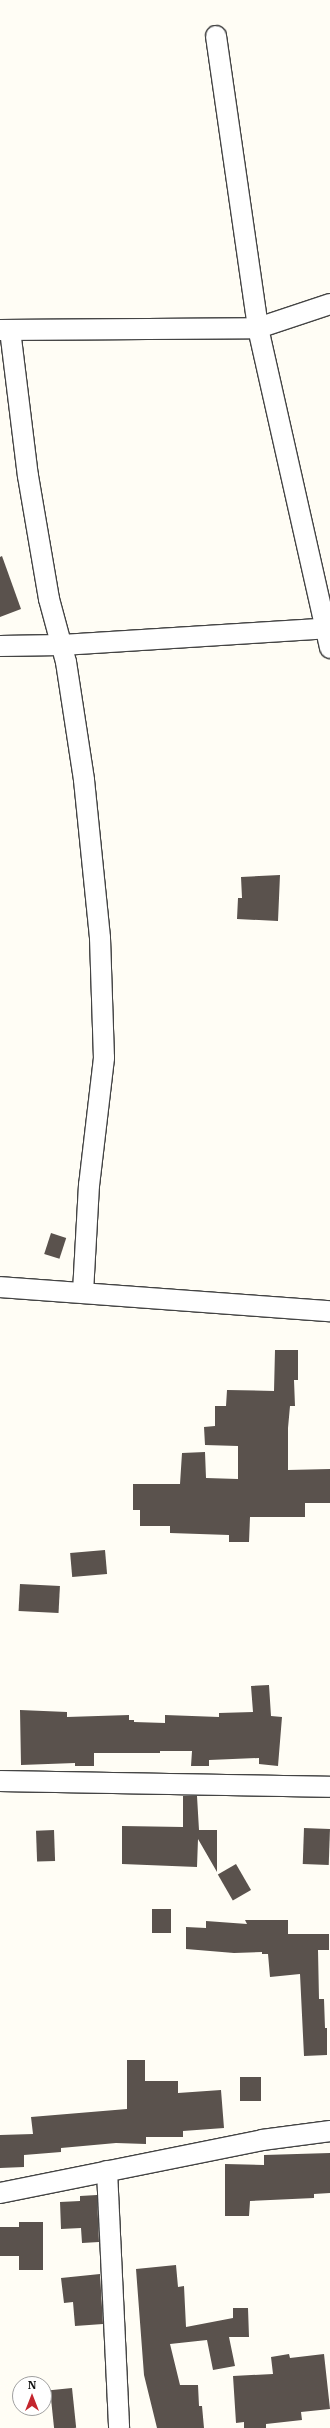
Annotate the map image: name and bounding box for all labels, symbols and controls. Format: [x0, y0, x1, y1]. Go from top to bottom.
north arrow [12, 2376, 52, 2416]
text: N [28, 2378, 36, 2392]

